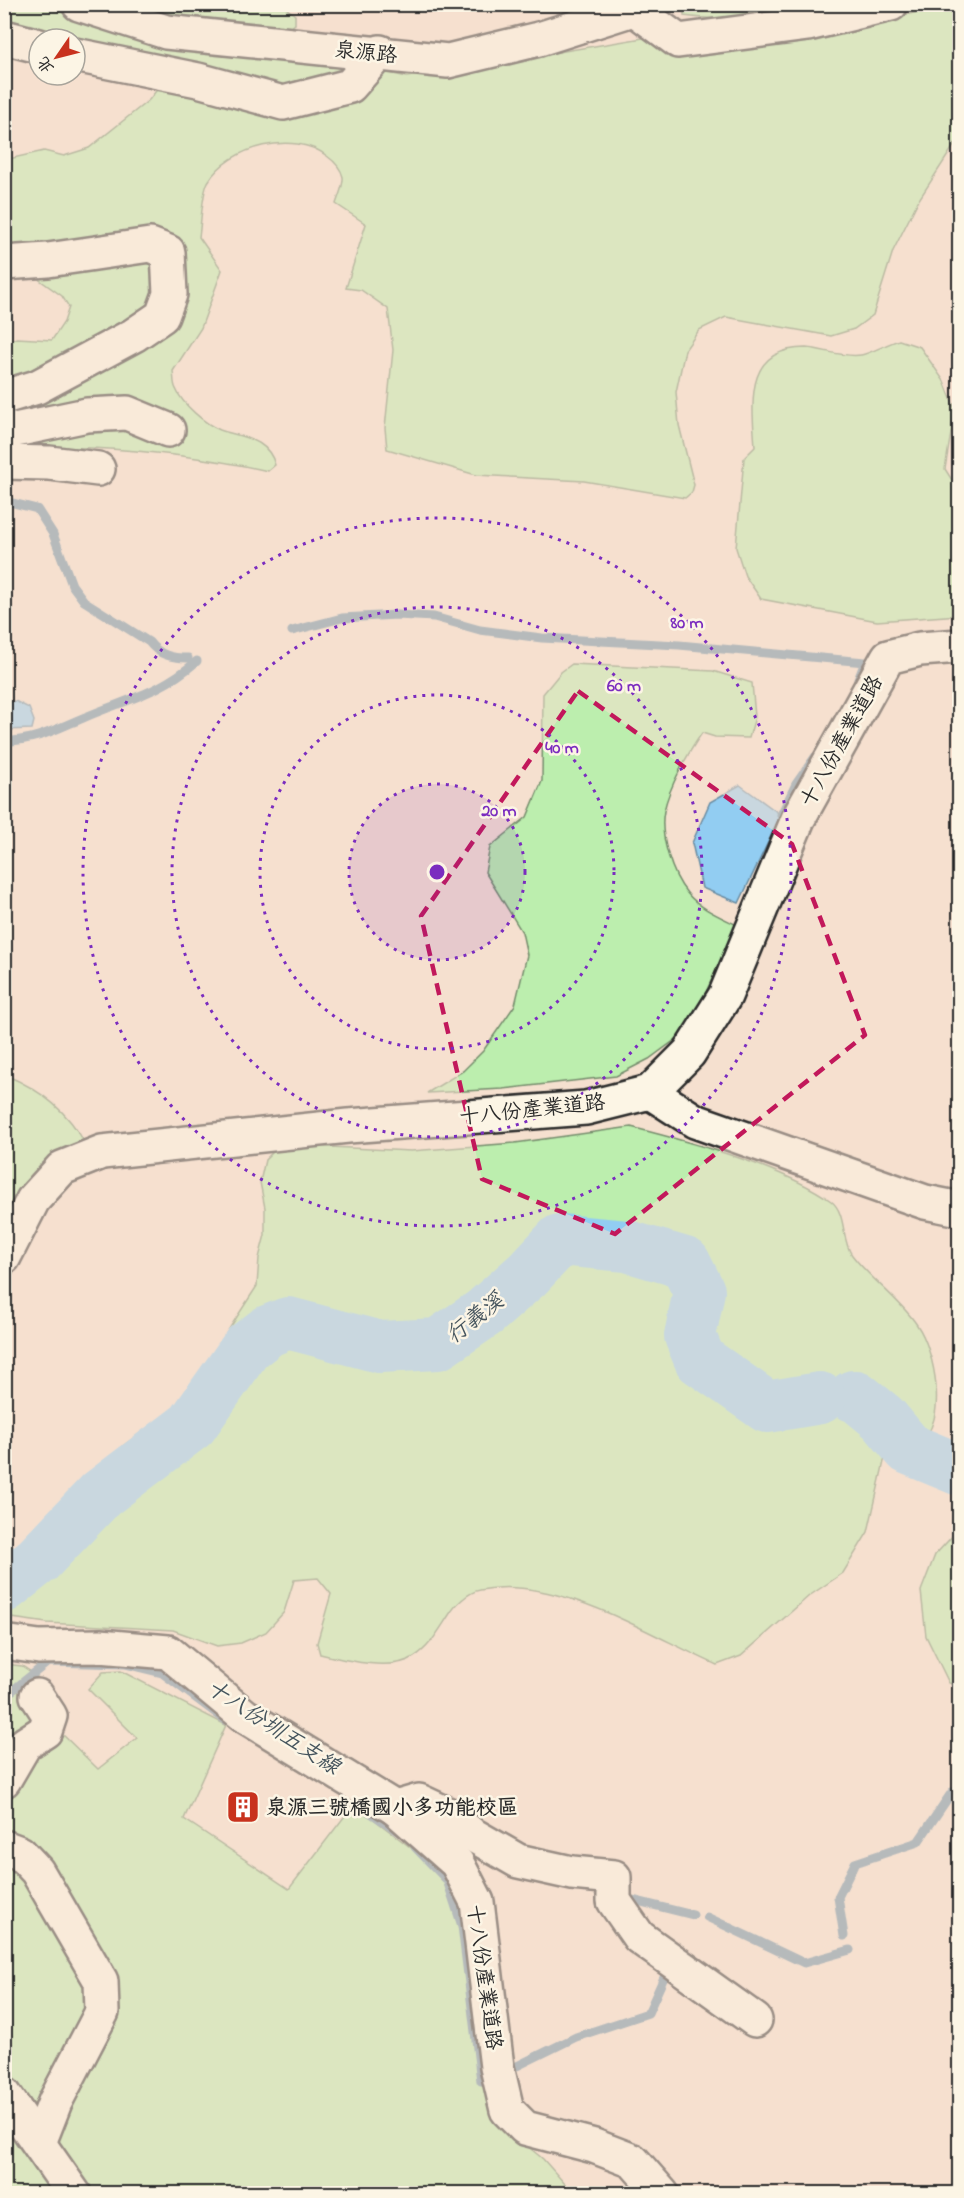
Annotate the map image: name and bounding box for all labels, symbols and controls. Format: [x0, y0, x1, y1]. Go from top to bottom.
north arrow [27, 27, 87, 87]
street label: 泉源路 [333, 36, 399, 72]
text: 北 [32, 51, 61, 78]
text: 80 m [670, 611, 704, 637]
street label: 十八份產業道路 [794, 670, 892, 814]
text: 60 m [607, 674, 641, 700]
text: 40 m [545, 736, 579, 762]
text: 20 m [480, 799, 517, 825]
centre of rings [427, 862, 447, 882]
street label: 十八份產業道路 [458, 1088, 607, 1134]
water label: 行義溪 [440, 1286, 512, 1352]
water label: 十八份圳五支線 [199, 1673, 346, 1784]
building icon: 泉源三號橋國小多功能校區 [225, 1789, 261, 1825]
place label: 泉源三號橋國小多功能校區 [266, 1794, 518, 1824]
street label: 十八份產業道路 [458, 1902, 508, 2052]

